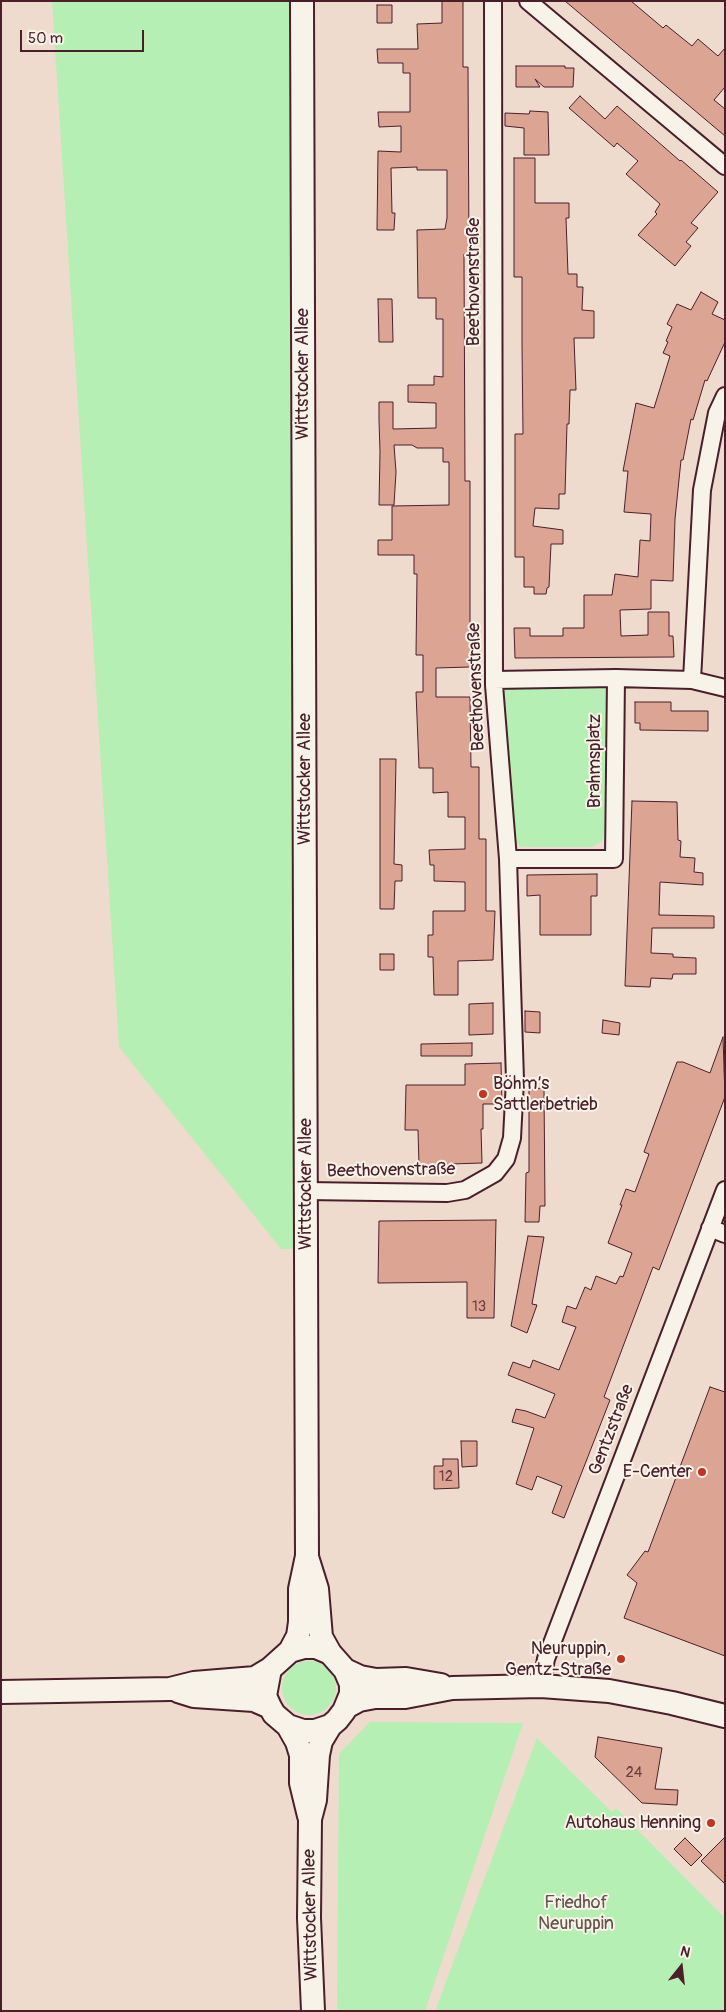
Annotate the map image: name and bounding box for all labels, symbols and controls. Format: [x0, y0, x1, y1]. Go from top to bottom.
scale bar [22, 20, 146, 52]
text: 50 m [28, 29, 63, 48]
street label: Beethovenstraße [463, 218, 485, 346]
street label: Wittstocker Allee [292, 308, 314, 440]
street label: Beethovenstraße [464, 622, 490, 752]
street label: Wittstocker Allee [294, 713, 316, 845]
street label: Brahmsplatz [584, 714, 606, 808]
place label: Böhm’s Sattlerbetrieb [493, 1073, 598, 1116]
marker: Böhm’s Sattlerbetrieb [477, 1088, 489, 1100]
street label: Wittstocker Allee [295, 1118, 317, 1250]
street label: Beethovenstraße [327, 1159, 455, 1183]
house number: 13 [472, 1298, 486, 1316]
street label: Gentzstraße [585, 1381, 639, 1479]
place label: E-Center [623, 1461, 692, 1483]
marker: E-Center [696, 1466, 708, 1478]
house number: 12 [439, 1468, 453, 1486]
place label: Neuruppin, Gentz-Straße [505, 1638, 611, 1680]
marker: Neuruppin, Gentz-Straße [615, 1653, 627, 1665]
house number: 24 [625, 1764, 643, 1782]
place label: Autohaus Henning [565, 1812, 701, 1834]
marker: Autohaus Henning [705, 1817, 717, 1829]
street label: Wittstocker Allee [299, 1849, 323, 1981]
park label: Friedhof Neuruppin [538, 1892, 614, 1935]
north arrow [656, 1942, 706, 1992]
text: N [678, 1943, 692, 1962]

